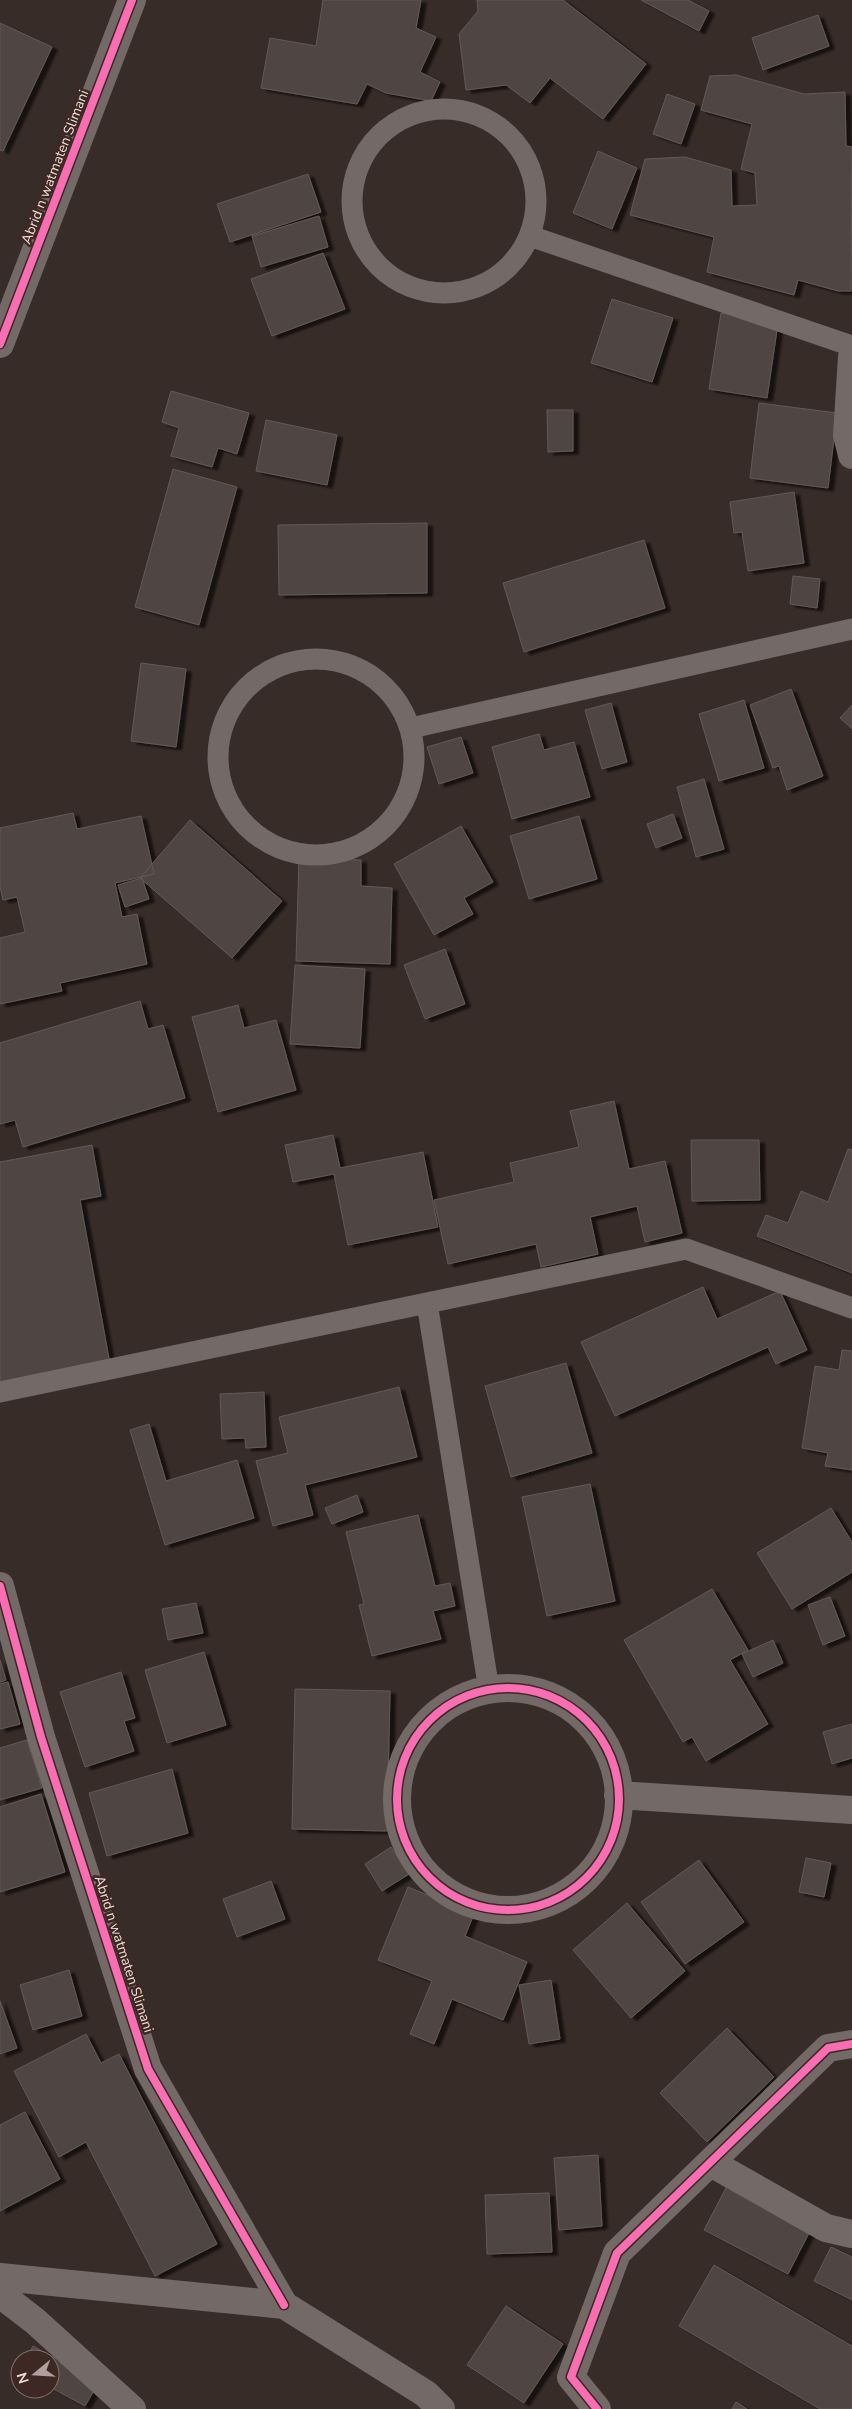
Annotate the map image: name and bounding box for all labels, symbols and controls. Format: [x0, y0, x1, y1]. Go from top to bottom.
street label: Abrid n watmaten Slimani [17, 87, 93, 247]
street label: Abrid n watmaten Slimani [90, 1873, 158, 2035]
north arrow [10, 2349, 60, 2399]
text: N [12, 2370, 34, 2386]

